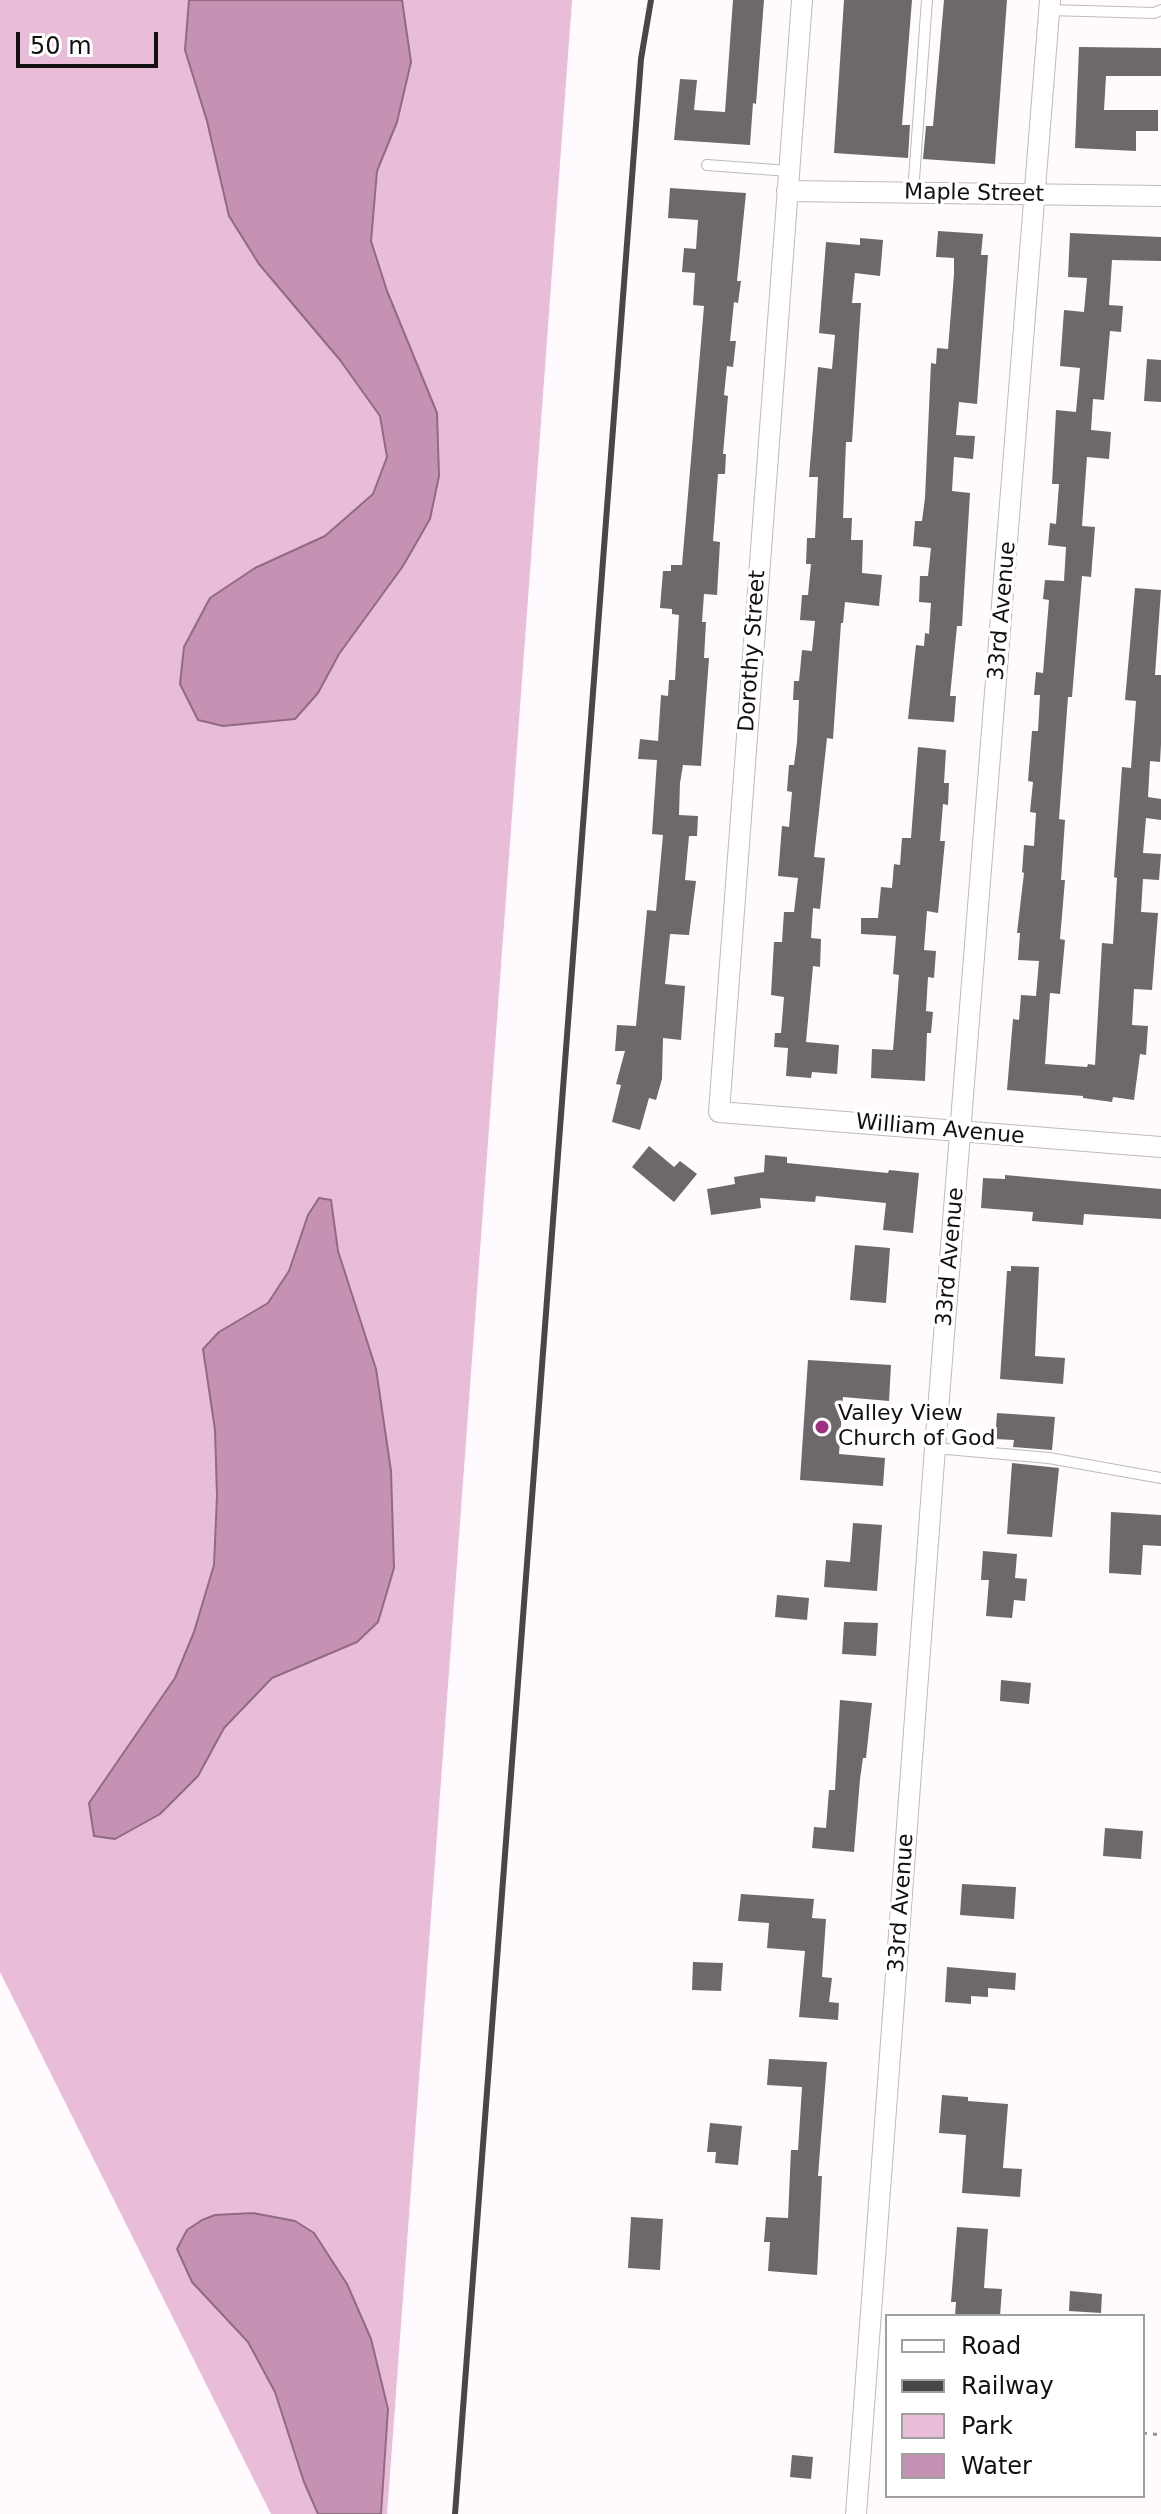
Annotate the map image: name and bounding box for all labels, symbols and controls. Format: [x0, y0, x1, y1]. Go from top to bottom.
scale bar [20, 16, 162, 66]
text: 50 m [30, 32, 92, 60]
street label: Maple Street [904, 180, 1044, 208]
street label: 33rd Avenue [984, 540, 1022, 682]
street label: Dorothy Street [734, 569, 772, 733]
street label: William Avenue [854, 1109, 1026, 1151]
street label: 33rd Avenue [932, 1186, 970, 1328]
place label: Valley View Church of God [838, 1401, 996, 1452]
marker: Valley View Church of God [813, 1418, 831, 1436]
street label: 33rd Avenue [884, 1833, 920, 1973]
legend [885, 2314, 1145, 2498]
text: Road [961, 2332, 1021, 2360]
text: Railway [961, 2372, 1054, 2400]
text: Park [961, 2412, 1013, 2440]
text: Water [961, 2452, 1032, 2480]

